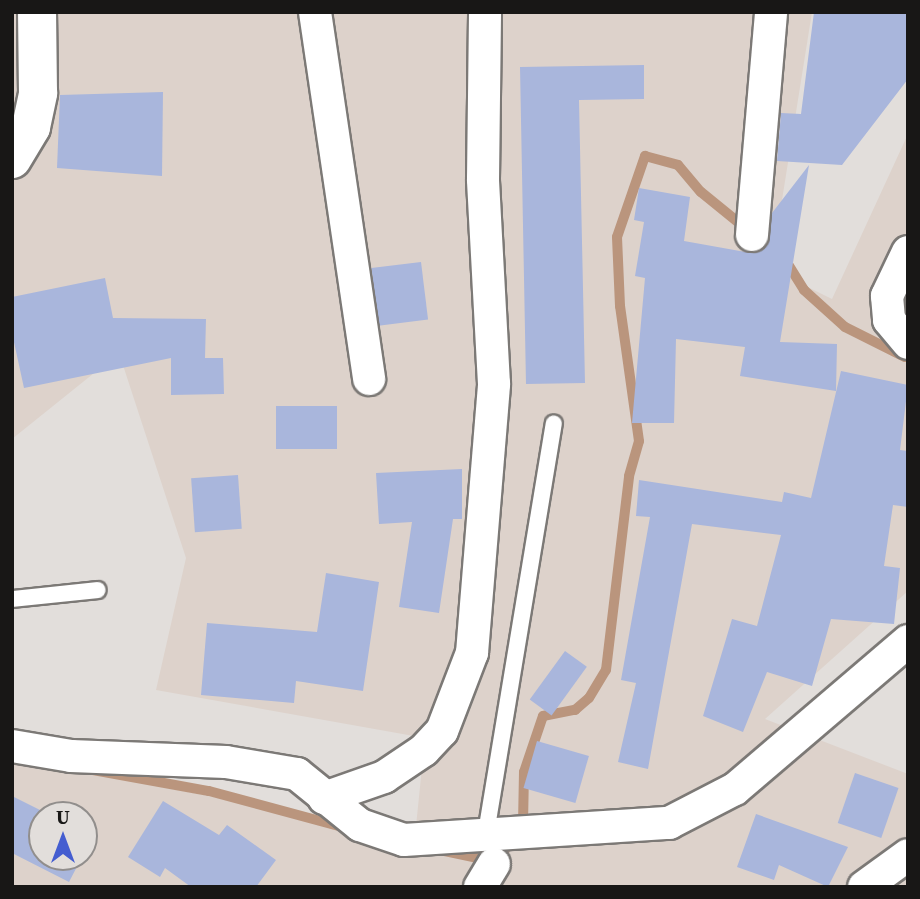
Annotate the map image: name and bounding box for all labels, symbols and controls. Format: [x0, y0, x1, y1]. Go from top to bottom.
north arrow [28, 801, 98, 871]
text: U [56, 804, 70, 830]

